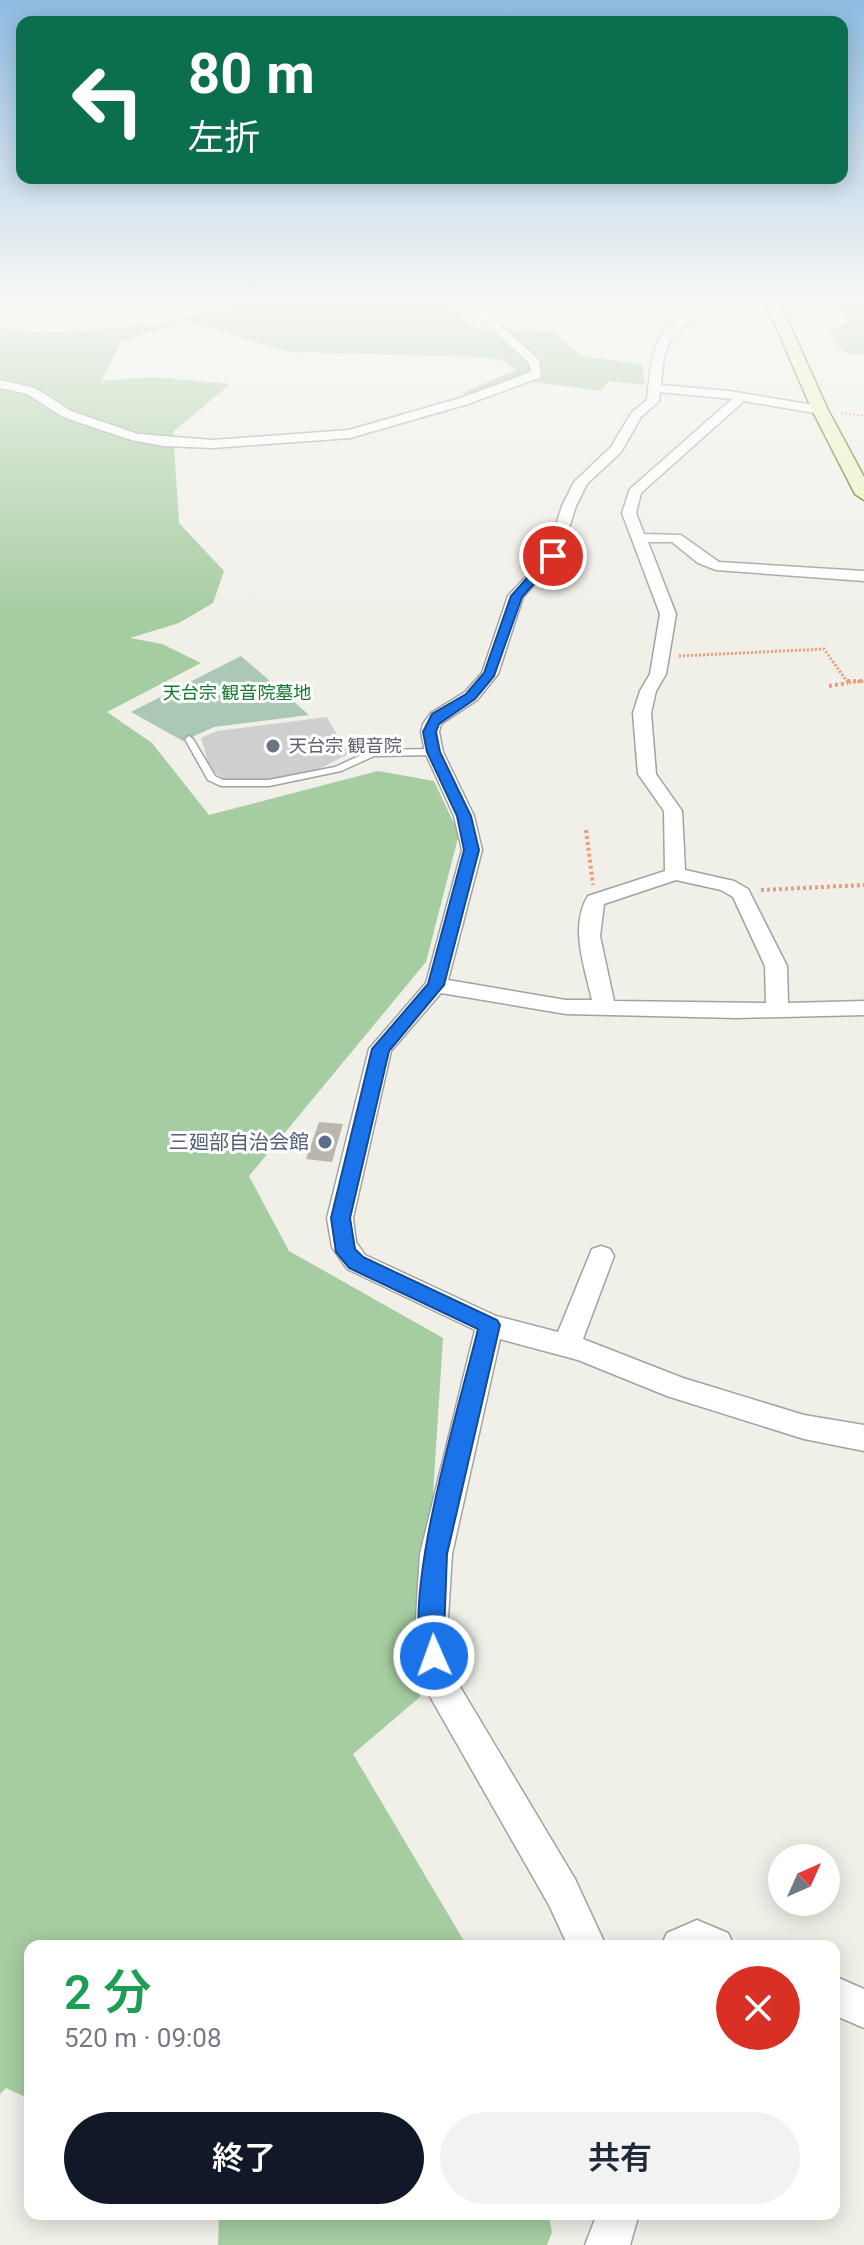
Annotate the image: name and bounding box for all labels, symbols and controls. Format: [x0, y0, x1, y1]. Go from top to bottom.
text: 80 m [188, 41, 315, 107]
icon: left [56, 48, 160, 152]
text: 左折 [188, 117, 260, 159]
pin [519, 522, 587, 590]
icon: arrive [531, 534, 575, 578]
park label: 天台宗 観音院墓地 [163, 682, 311, 703]
place label: 天台宗 観音院 [289, 735, 401, 756]
marker: 天台宗 観音院 [264, 737, 282, 755]
place label: 三廻部自治会館 [169, 1130, 309, 1154]
marker: 三廻部自治会館 [316, 1133, 334, 1151]
position arrow [392, 1614, 476, 1698]
north arrow [768, 1844, 840, 1916]
map controls [768, 1844, 840, 1916]
text: 2 分 [64, 1964, 151, 2021]
button: close [716, 1966, 800, 2050]
text: 520 m · 09:08 [64, 2023, 222, 2053]
button: 終了 [64, 2112, 424, 2204]
button: 共有 [440, 2112, 800, 2204]

